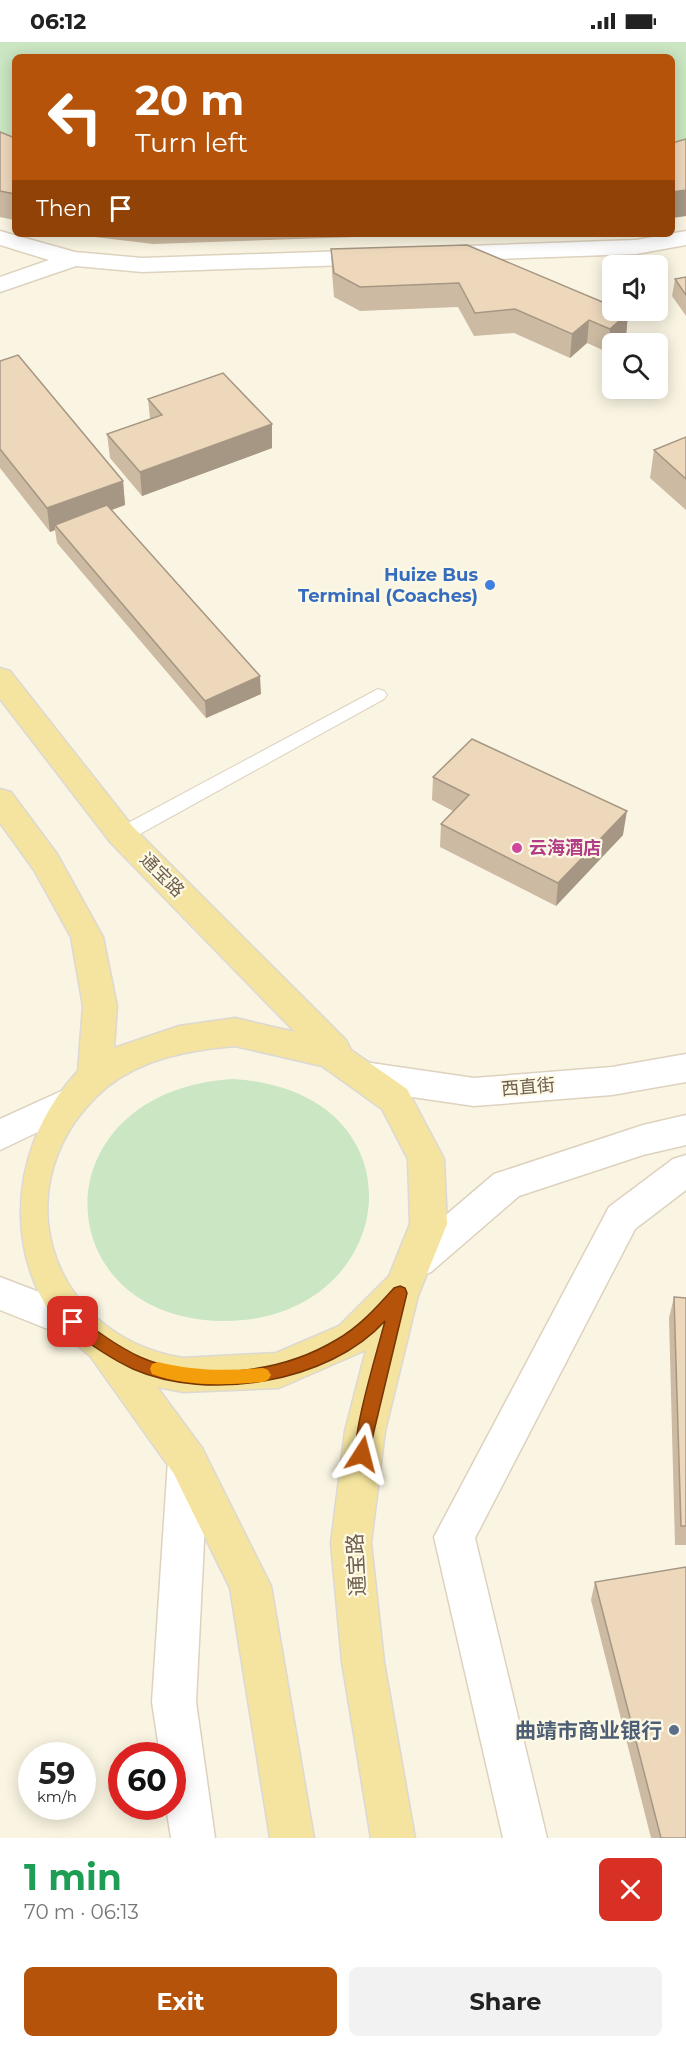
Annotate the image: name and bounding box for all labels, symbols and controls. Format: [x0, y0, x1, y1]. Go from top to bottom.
text: 06:12 [30, 8, 86, 35]
text: 20 m [135, 74, 244, 126]
icon: left [36, 78, 114, 156]
text: Turn left [135, 126, 248, 159]
icon: arrive [104, 192, 137, 225]
text: Then [36, 195, 92, 222]
map controls [602, 255, 668, 399]
button: sound [602, 255, 668, 321]
button: search [602, 333, 668, 399]
place label: Huize Bus Terminal (Coaches) [298, 564, 478, 607]
marker: Huize Bus Terminal (Coaches) [483, 578, 497, 592]
place label: 云海酒店 [529, 837, 601, 859]
marker: 云海酒店 [510, 841, 524, 855]
street label: 通宝路 [135, 848, 189, 902]
street label: 西直街 [500, 1074, 556, 1100]
pin [47, 1296, 98, 1347]
icon: arrive [56, 1305, 89, 1338]
position arrow [330, 1422, 394, 1486]
street label: 通宝路 [342, 1533, 370, 1597]
place label: 曲靖市商业银行 [515, 1718, 662, 1743]
marker: 曲靖市商业银行 [667, 1723, 681, 1737]
speed limit sign: 60 [108, 1742, 186, 1820]
text: 59 [39, 1755, 75, 1792]
text: km/h [37, 1787, 77, 1806]
text: 1 min [24, 1855, 122, 1899]
button: close [599, 1858, 662, 1921]
text: 70 m · 06:13 [24, 1900, 139, 1924]
button: Exit [24, 1967, 337, 2036]
button: Share [349, 1967, 662, 2036]

